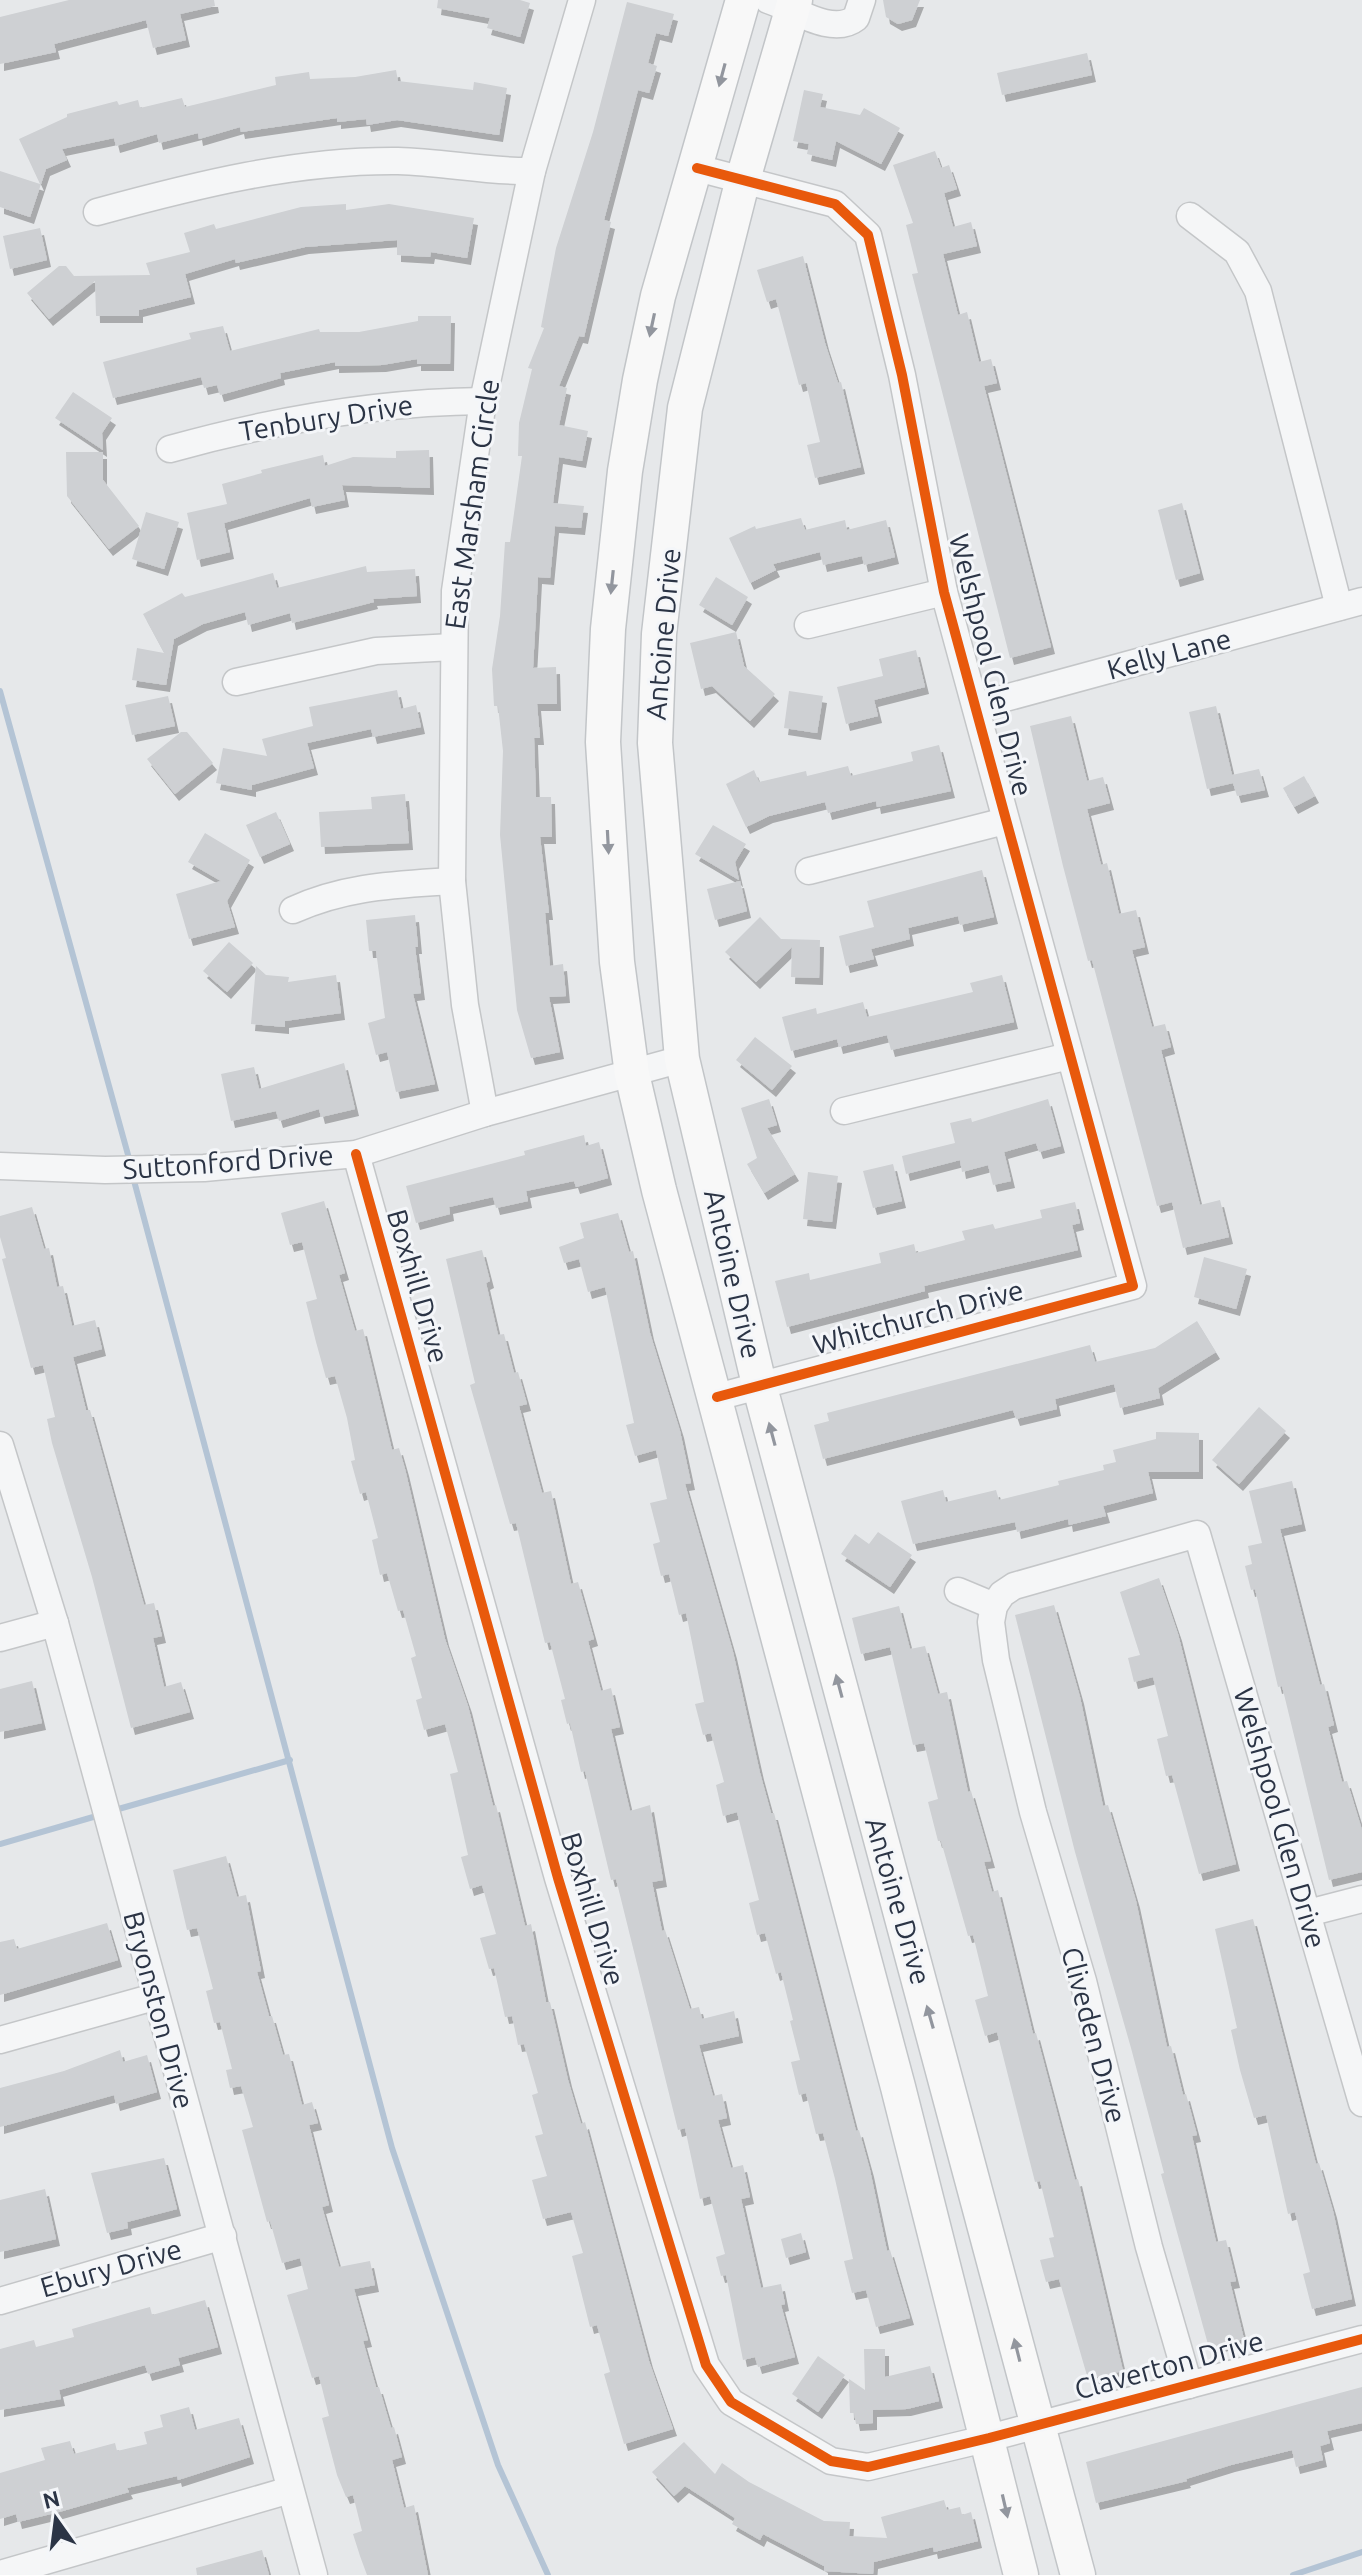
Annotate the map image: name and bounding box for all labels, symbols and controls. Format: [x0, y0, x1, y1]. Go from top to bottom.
one-way arrow [716, 63, 728, 88]
one-way arrow [645, 313, 658, 338]
street label: East Marsham Circle [439, 377, 504, 631]
street label: Tenbury Drive [237, 388, 415, 447]
street label: Welshpool Glen Drive [944, 531, 1039, 799]
street label: Antoine Drive [640, 547, 685, 721]
one-way arrow [606, 570, 619, 595]
street label: Kelly Lane [1104, 622, 1234, 685]
one-way arrow [602, 830, 615, 855]
street label: Suttonford Drive [121, 1139, 335, 1184]
street label: Antoine Drive [699, 1186, 768, 1361]
street label: Boxhill Drive [382, 1206, 455, 1366]
street label: Whitchurch Drive [809, 1273, 1027, 1360]
one-way arrow [766, 1422, 778, 1447]
one-way arrow [832, 1673, 844, 1698]
street label: Welshpool Glen Drive [1228, 1684, 1332, 1952]
street label: Antoine Drive [860, 1814, 937, 1988]
street label: Boxhill Drive [556, 1829, 631, 1989]
street label: Bryonston Drive [118, 1908, 201, 2112]
street label: Cliveden Drive [1056, 1944, 1133, 2126]
one-way arrow [923, 2005, 936, 2029]
street label: Ebury Drive [37, 2233, 185, 2302]
street label: Claverton Drive [1071, 2324, 1267, 2405]
one-way arrow [1010, 2337, 1022, 2362]
north arrow [16, 2479, 96, 2559]
text: N [40, 2485, 62, 2513]
one-way arrow [999, 2494, 1012, 2519]

